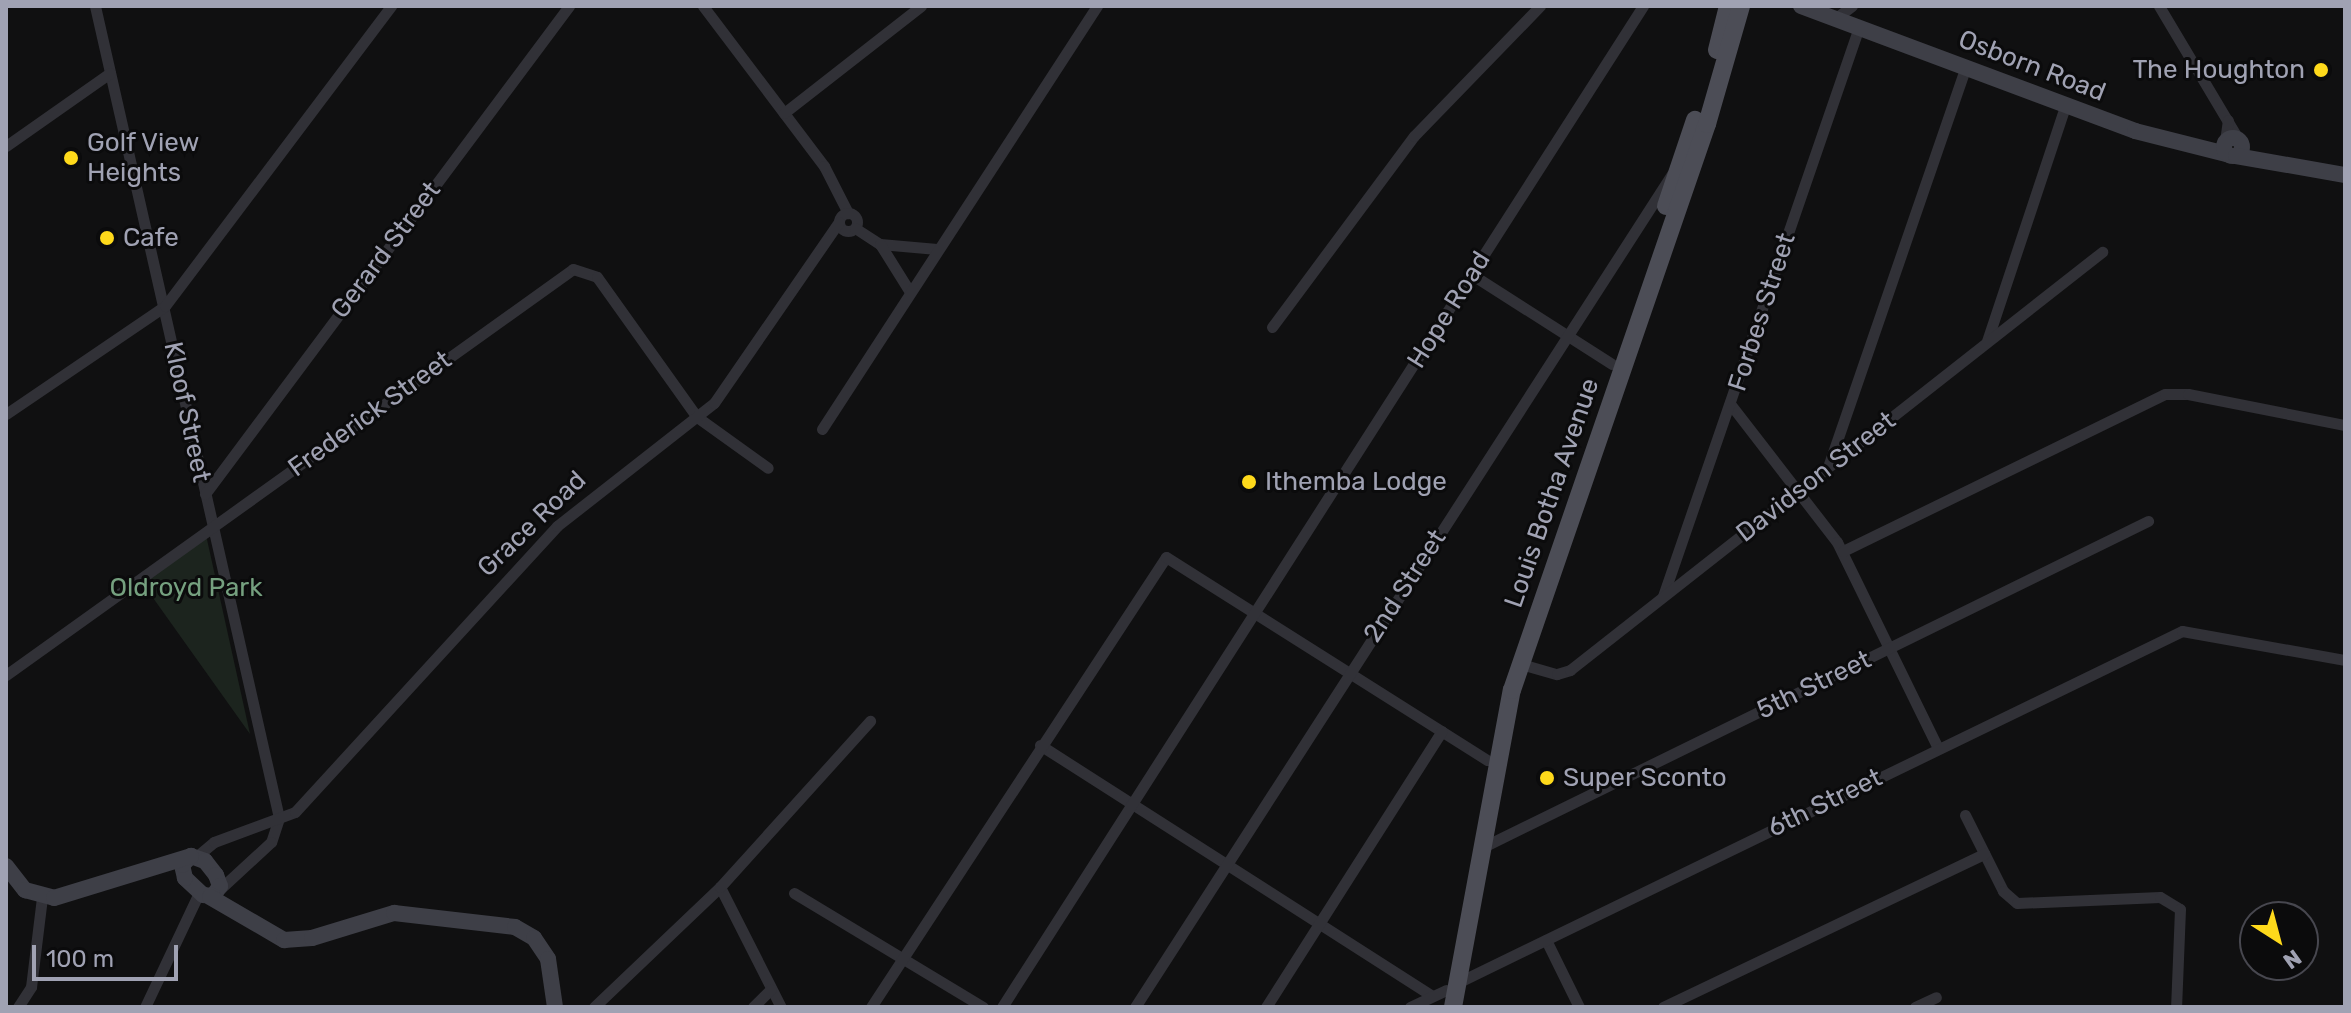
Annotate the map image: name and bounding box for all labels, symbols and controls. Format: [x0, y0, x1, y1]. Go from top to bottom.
street label: Osborn Road [1954, 24, 2110, 108]
place label: The Houghton [2133, 54, 2305, 86]
marker: The Houghton [2312, 61, 2330, 79]
place label: Golf View Heights [87, 127, 201, 188]
marker: Golf View Heights [62, 149, 80, 167]
street label: Gerard Street [325, 176, 447, 324]
place label: Cafe [123, 222, 179, 254]
marker: Cafe [98, 229, 116, 247]
street label: Forbes Street [1722, 229, 1802, 395]
street label: Hope Road [1401, 246, 1497, 374]
street label: Kloof Street [157, 339, 217, 485]
street label: Frederick Street [282, 344, 458, 484]
street label: Louis Botha Avenue [1498, 374, 1606, 612]
street label: Davidson Street [1730, 405, 1902, 549]
street label: Grace Road [471, 465, 593, 583]
place label: Ithemba Lodge [1265, 466, 1447, 498]
marker: Ithemba Lodge [1240, 473, 1258, 491]
street label: 2nd Street [1357, 524, 1453, 648]
park label: Oldroyd Park [109, 572, 263, 604]
street label: 5th Street [1752, 644, 1876, 726]
place label: Super Sconto [1563, 762, 1727, 794]
street label: 6th Street [1763, 762, 1887, 844]
marker: Super Sconto [1538, 769, 1556, 787]
north arrow [2239, 901, 2319, 981]
scale bar [36, 929, 182, 979]
text: N [2278, 944, 2307, 975]
text: 100 m [46, 945, 114, 973]

